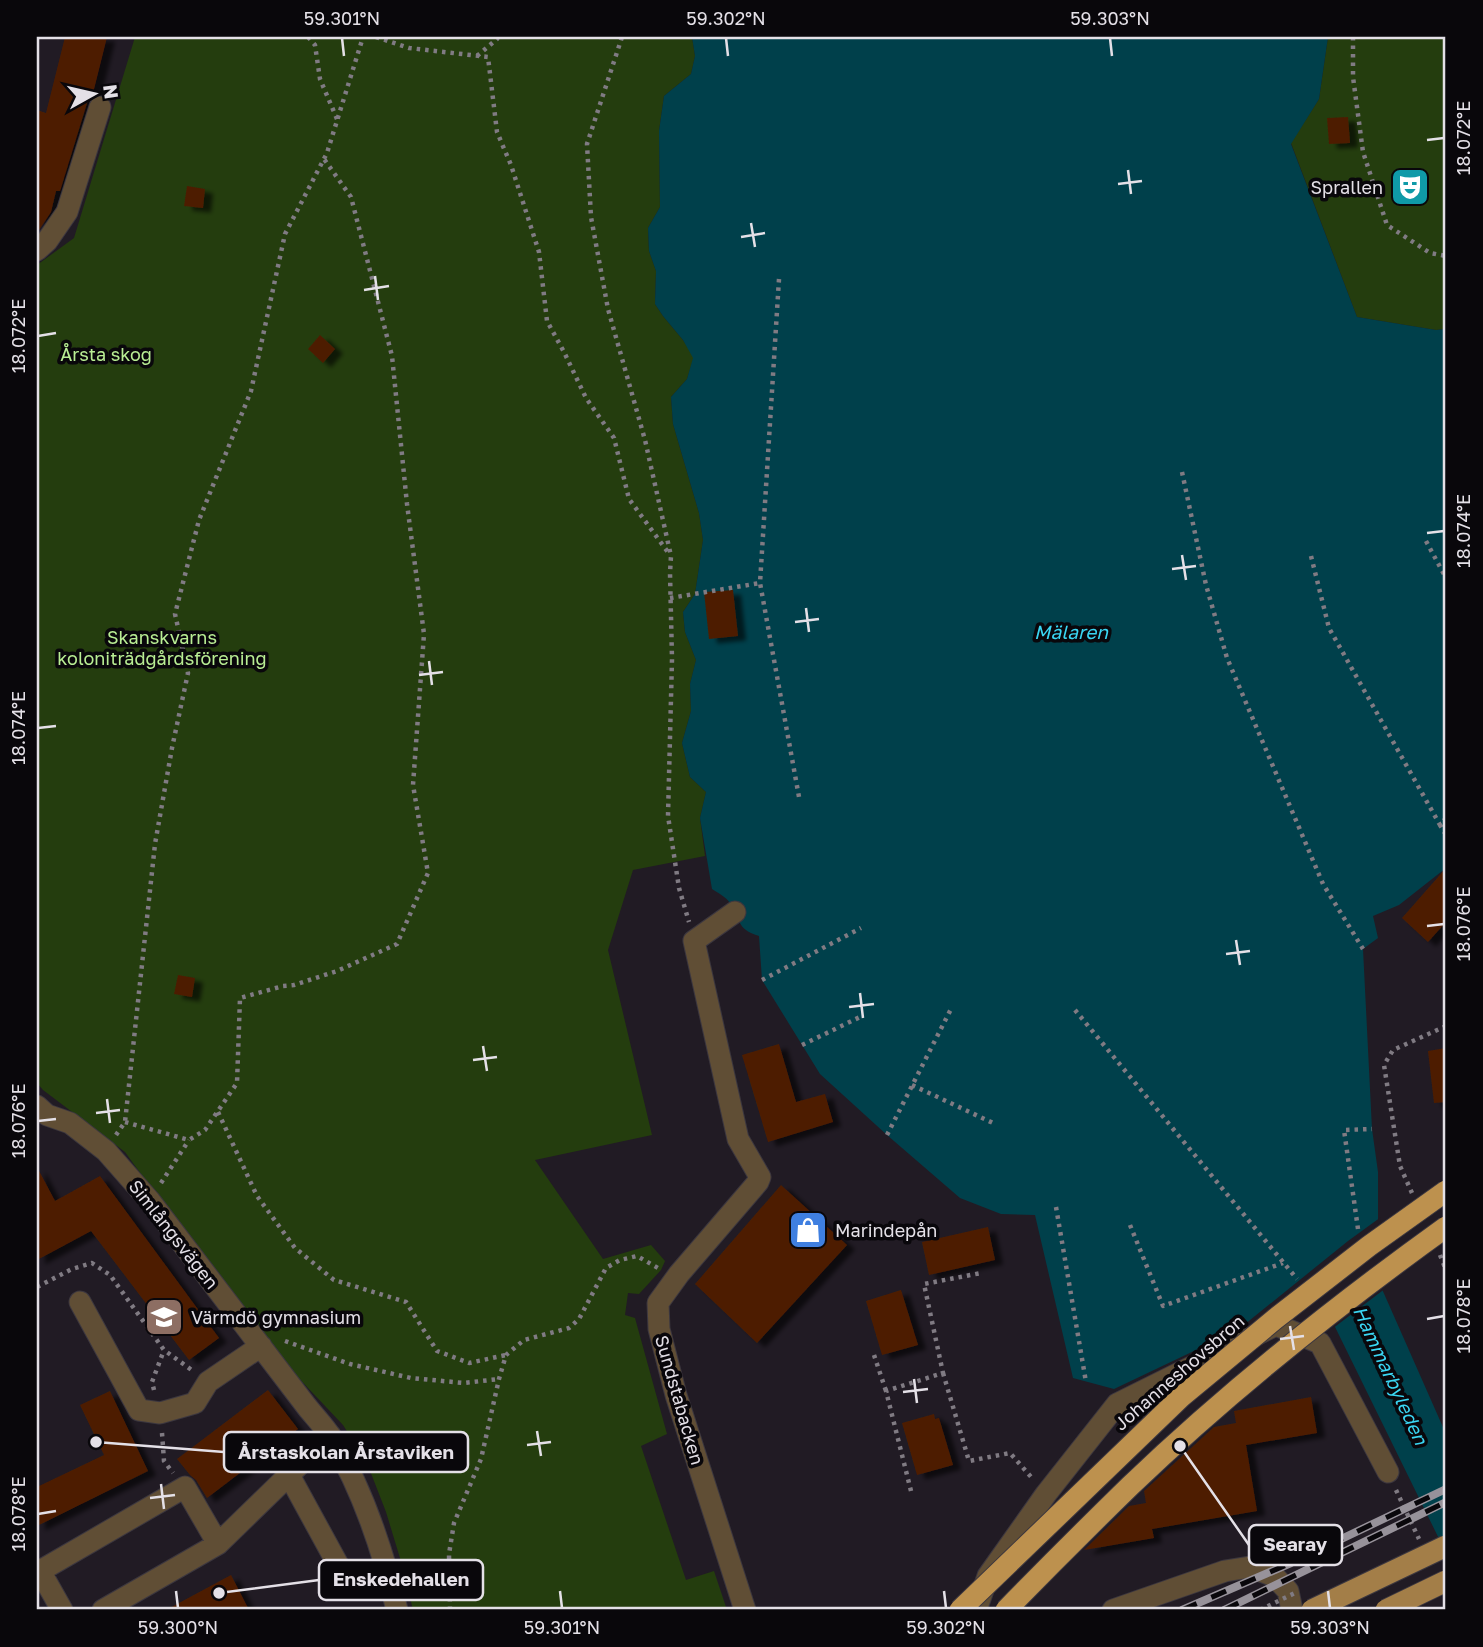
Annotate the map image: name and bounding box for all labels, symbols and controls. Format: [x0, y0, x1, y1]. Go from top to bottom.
text: 59.301°N [304, 7, 380, 29]
text: 59.302°N [686, 7, 766, 29]
text: 59.303°N [1070, 7, 1150, 29]
north arrow [60, 60, 130, 130]
text: N [99, 83, 124, 100]
text: 18.072°E [1452, 101, 1474, 175]
theatre icon: Sprallen [1389, 166, 1431, 208]
place label: Sprallen [1311, 176, 1383, 198]
text: 18.072°E [7, 299, 29, 373]
park label: Årsta skog [60, 343, 152, 365]
text: 18.074°E [1452, 494, 1474, 568]
water label: Mälaren [1034, 620, 1109, 643]
park label: Skanskvarns koloniträdgårdsförening [57, 626, 267, 669]
text: 18.074°E [7, 691, 29, 765]
text: 18.076°E [1452, 887, 1474, 961]
text: 18.076°E [7, 1084, 29, 1158]
street label: Simlångsvägen [125, 1175, 223, 1293]
shop icon: Marindepån [787, 1209, 829, 1251]
place label: Marindepån [835, 1219, 937, 1241]
text: 18.078°E [1452, 1279, 1474, 1353]
school or university icon: Värmdö gymnasium [143, 1296, 185, 1338]
water label: Hammarbyleden [1349, 1302, 1434, 1449]
place label: Värmdö gymnasium [191, 1306, 361, 1328]
street label: Johanneshovsbron [1109, 1310, 1249, 1434]
street label: Sundstabacken [651, 1333, 709, 1467]
callout: Årstaskolan Årstaviken [224, 1432, 468, 1472]
text: Årstaskolan Årstaviken [238, 1440, 454, 1463]
text: 18.078°E [7, 1477, 29, 1551]
callout: Searay [1249, 1525, 1342, 1565]
text: Searay [1263, 1532, 1328, 1555]
callout: Enskedehallen [319, 1560, 483, 1600]
text: Enskedehallen [333, 1567, 469, 1590]
text: 59.300°N [138, 1616, 218, 1638]
text: 59.301°N [524, 1616, 600, 1638]
text: 59.302°N [906, 1616, 986, 1638]
text: 59.303°N [1290, 1616, 1370, 1638]

